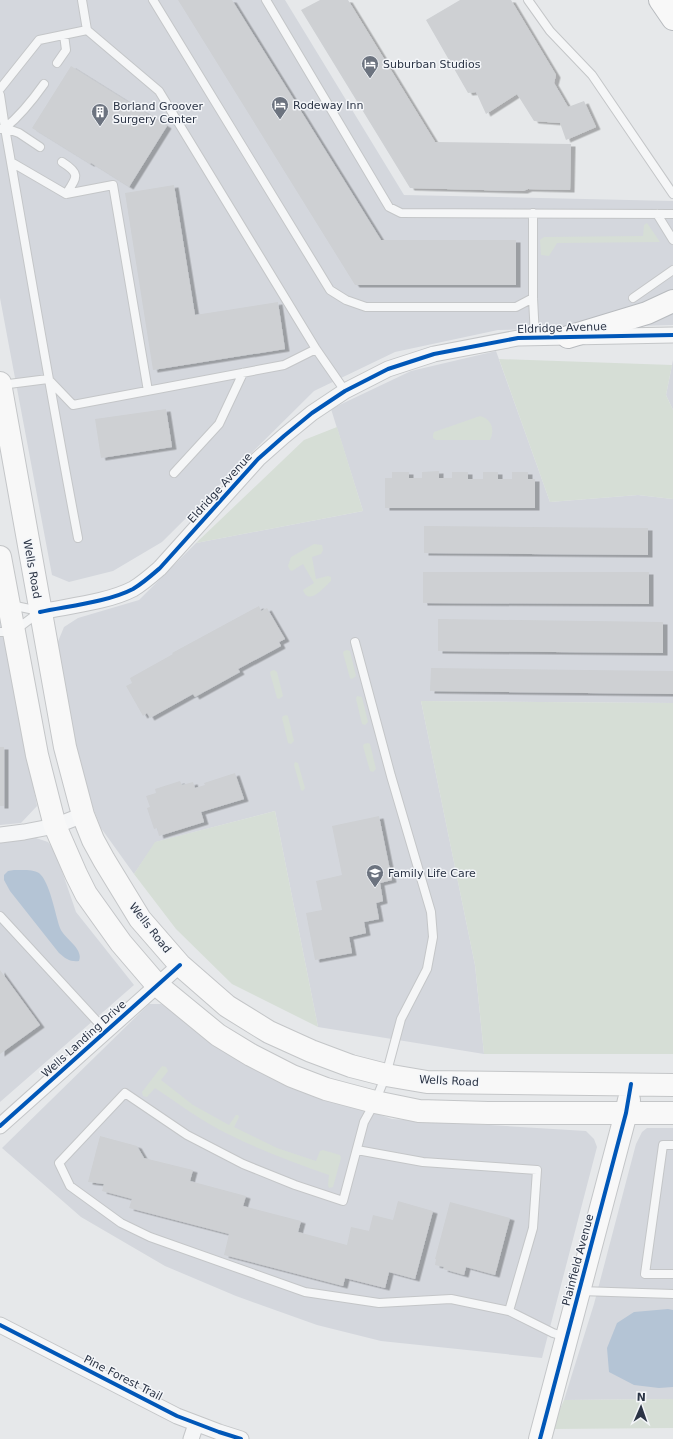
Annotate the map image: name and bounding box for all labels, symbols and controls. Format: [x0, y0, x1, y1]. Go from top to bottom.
hotel icon: Suburban Studios [360, 54, 380, 79]
place label: Suburban Studios [383, 58, 481, 71]
hotel icon: Rodeway Inn [270, 95, 290, 120]
place label: Rodeway Inn [293, 99, 364, 112]
place label: Borland Groover Surgery Center [113, 100, 204, 126]
building icon: Borland Groover Surgery Center [90, 102, 110, 127]
street label: Eldridge Avenue [517, 320, 607, 336]
street label: Eldridge Avenue [185, 450, 255, 526]
street label: Wells Road [20, 538, 44, 600]
school or university icon: Family Life Care [365, 863, 385, 888]
place label: Family Life Care [388, 867, 476, 880]
street label: Wells Road [126, 900, 174, 956]
street label: Wells Landing Drive [39, 998, 129, 1080]
street label: Wells Road [419, 1073, 479, 1089]
street label: Plainfield Avenue [559, 1212, 597, 1307]
street label: Pine Forest Trail [82, 1353, 164, 1403]
north arrow [621, 1387, 661, 1427]
text: N [636, 1391, 646, 1404]

